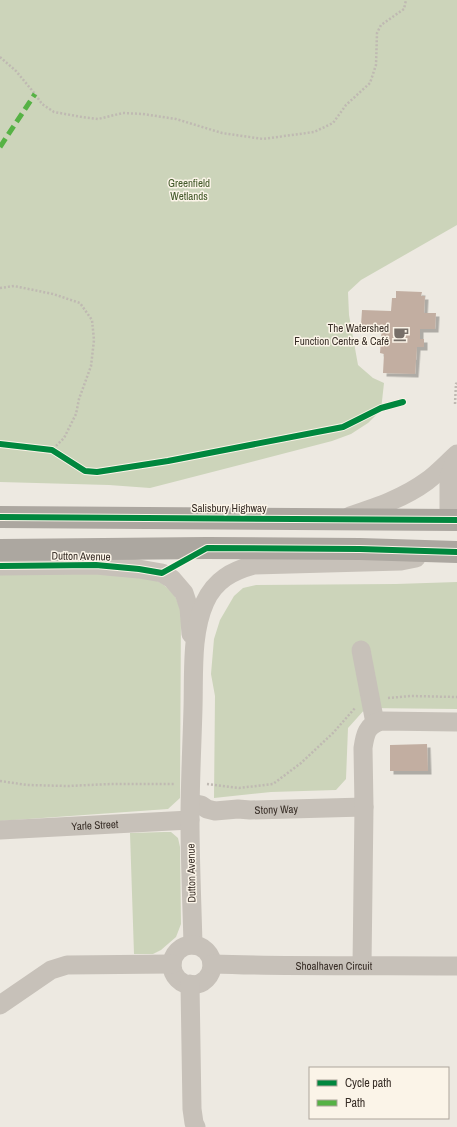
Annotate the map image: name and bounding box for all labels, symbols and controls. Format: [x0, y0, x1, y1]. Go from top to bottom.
park label: Greenfield Wetlands [168, 176, 210, 203]
place label: The Watershed Function Centre & Café [294, 321, 389, 348]
cafe icon: The Watershed Function Centre & Café [392, 325, 410, 343]
street label: Salisbury Highway [191, 501, 267, 515]
street label: Dutton Avenue [51, 548, 111, 564]
street label: Stony Way [254, 802, 299, 817]
street label: Yarle Street [71, 817, 119, 833]
street label: Dutton Avenue [183, 843, 199, 903]
street label: Shoalhaven Circuit [295, 959, 373, 973]
legend [309, 1067, 449, 1119]
text: Cycle path [345, 1075, 392, 1091]
text: Path [345, 1095, 365, 1111]

